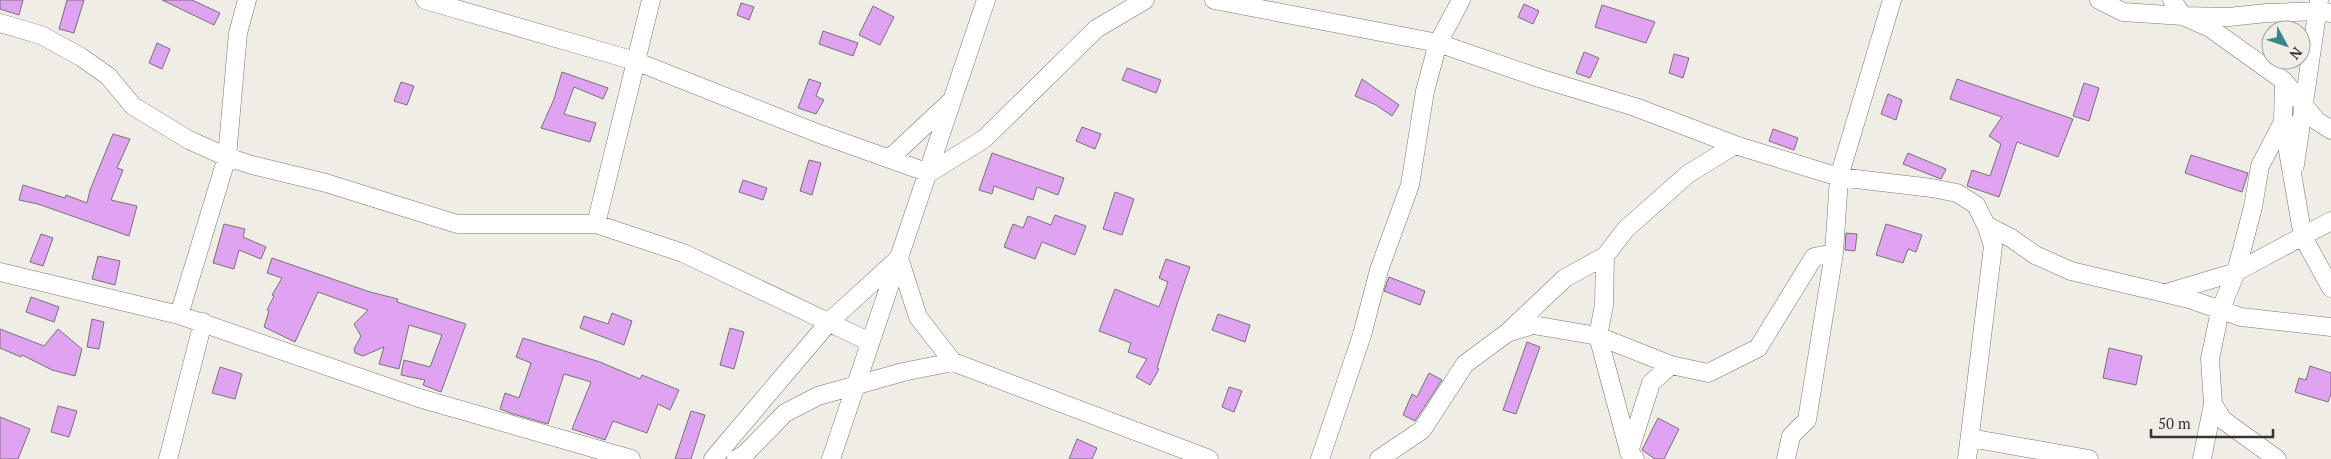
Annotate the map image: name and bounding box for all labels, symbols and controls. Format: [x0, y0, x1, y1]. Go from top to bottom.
north arrow [2261, 20, 2311, 70]
text: N [2285, 44, 2307, 64]
scale bar [2151, 406, 2274, 438]
text: 50 m [2158, 413, 2191, 433]

